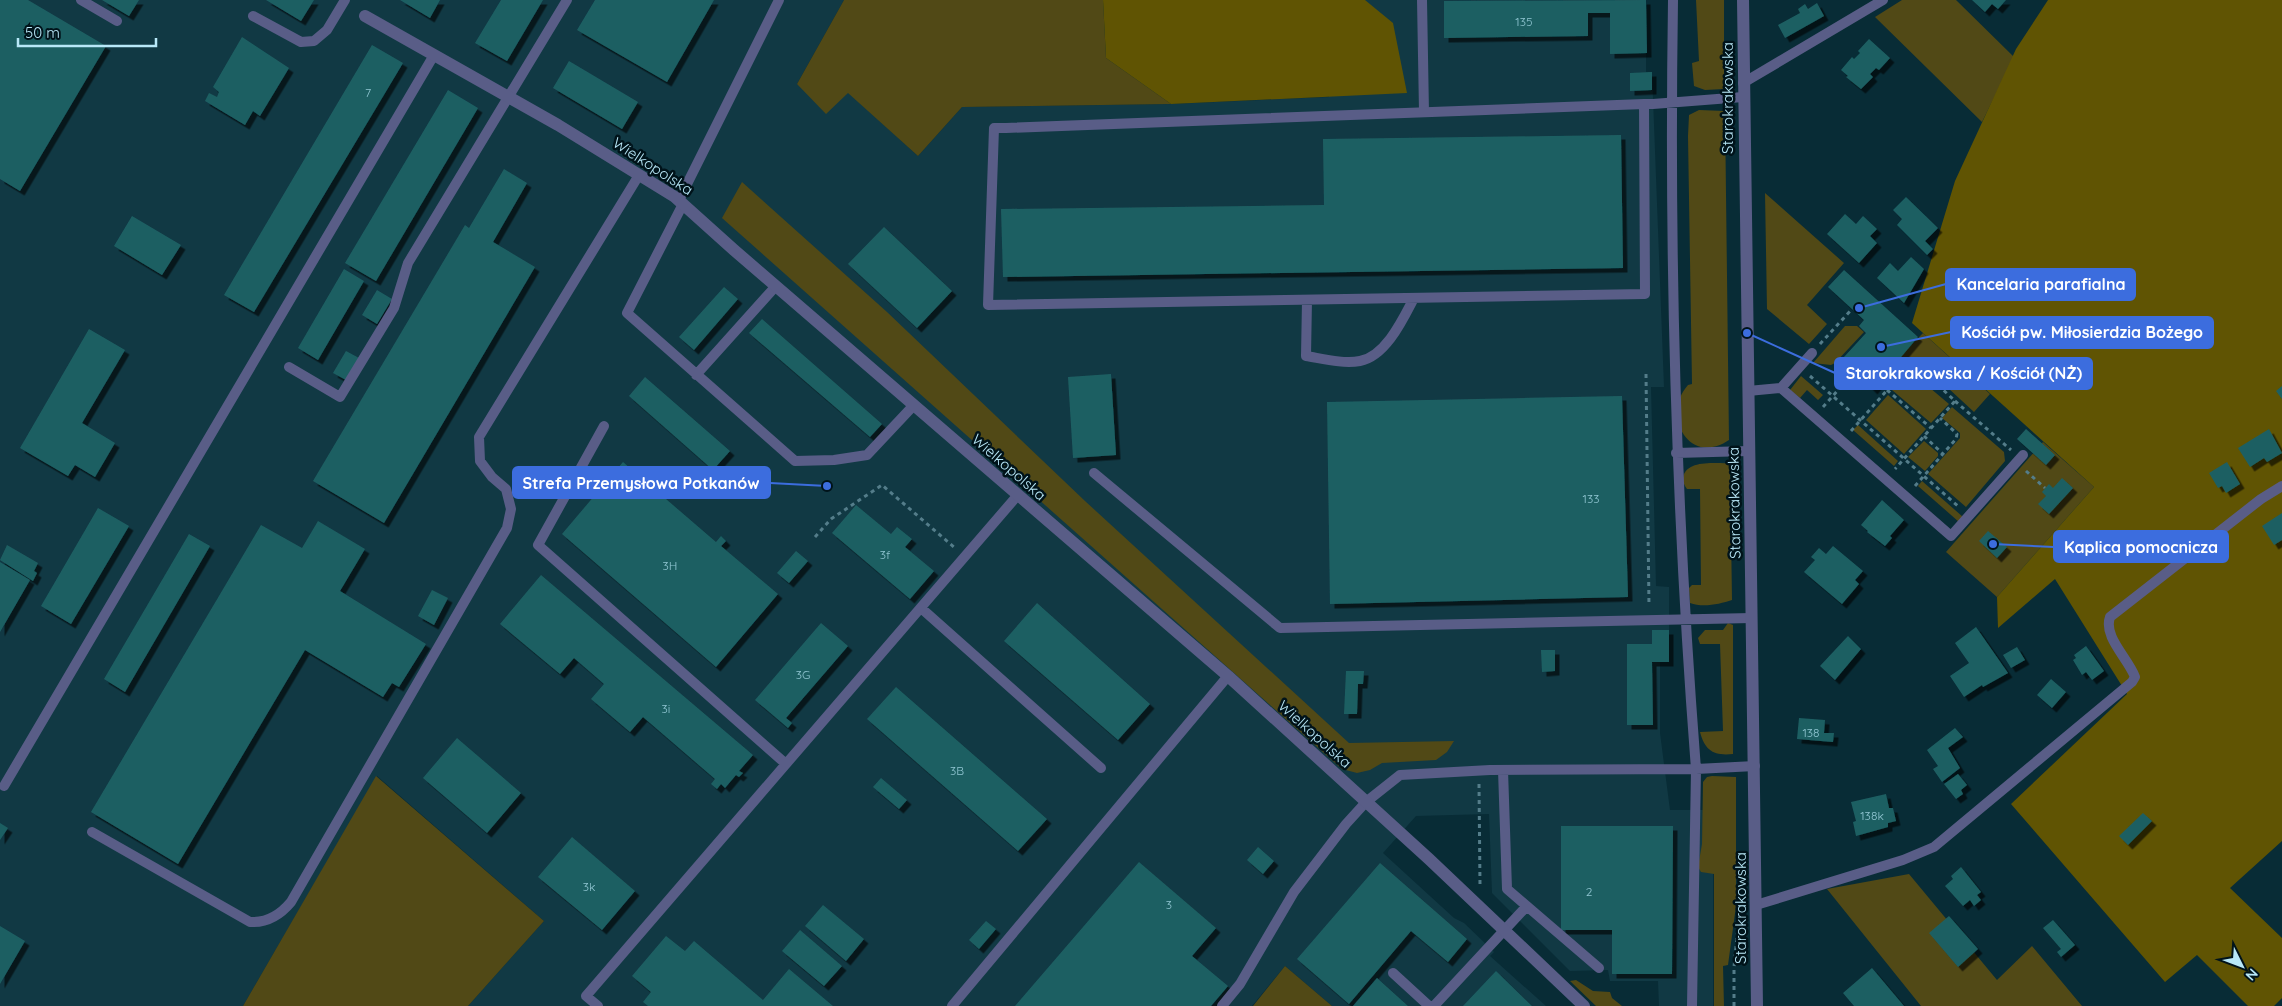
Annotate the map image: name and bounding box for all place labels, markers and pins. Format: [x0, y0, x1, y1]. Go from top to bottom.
callout: Kancelaria parafialna [1946, 269, 2135, 300]
callout: Kościół pw. Miłosierdzia Bożego [1951, 317, 2213, 348]
callout: Starokrakowska / Kościół (NŻ) [1835, 358, 2092, 389]
callout: Strefa Przemysłowa Potkanów [513, 467, 770, 498]
callout: Kaplica pomocnicza [2054, 531, 2228, 562]

